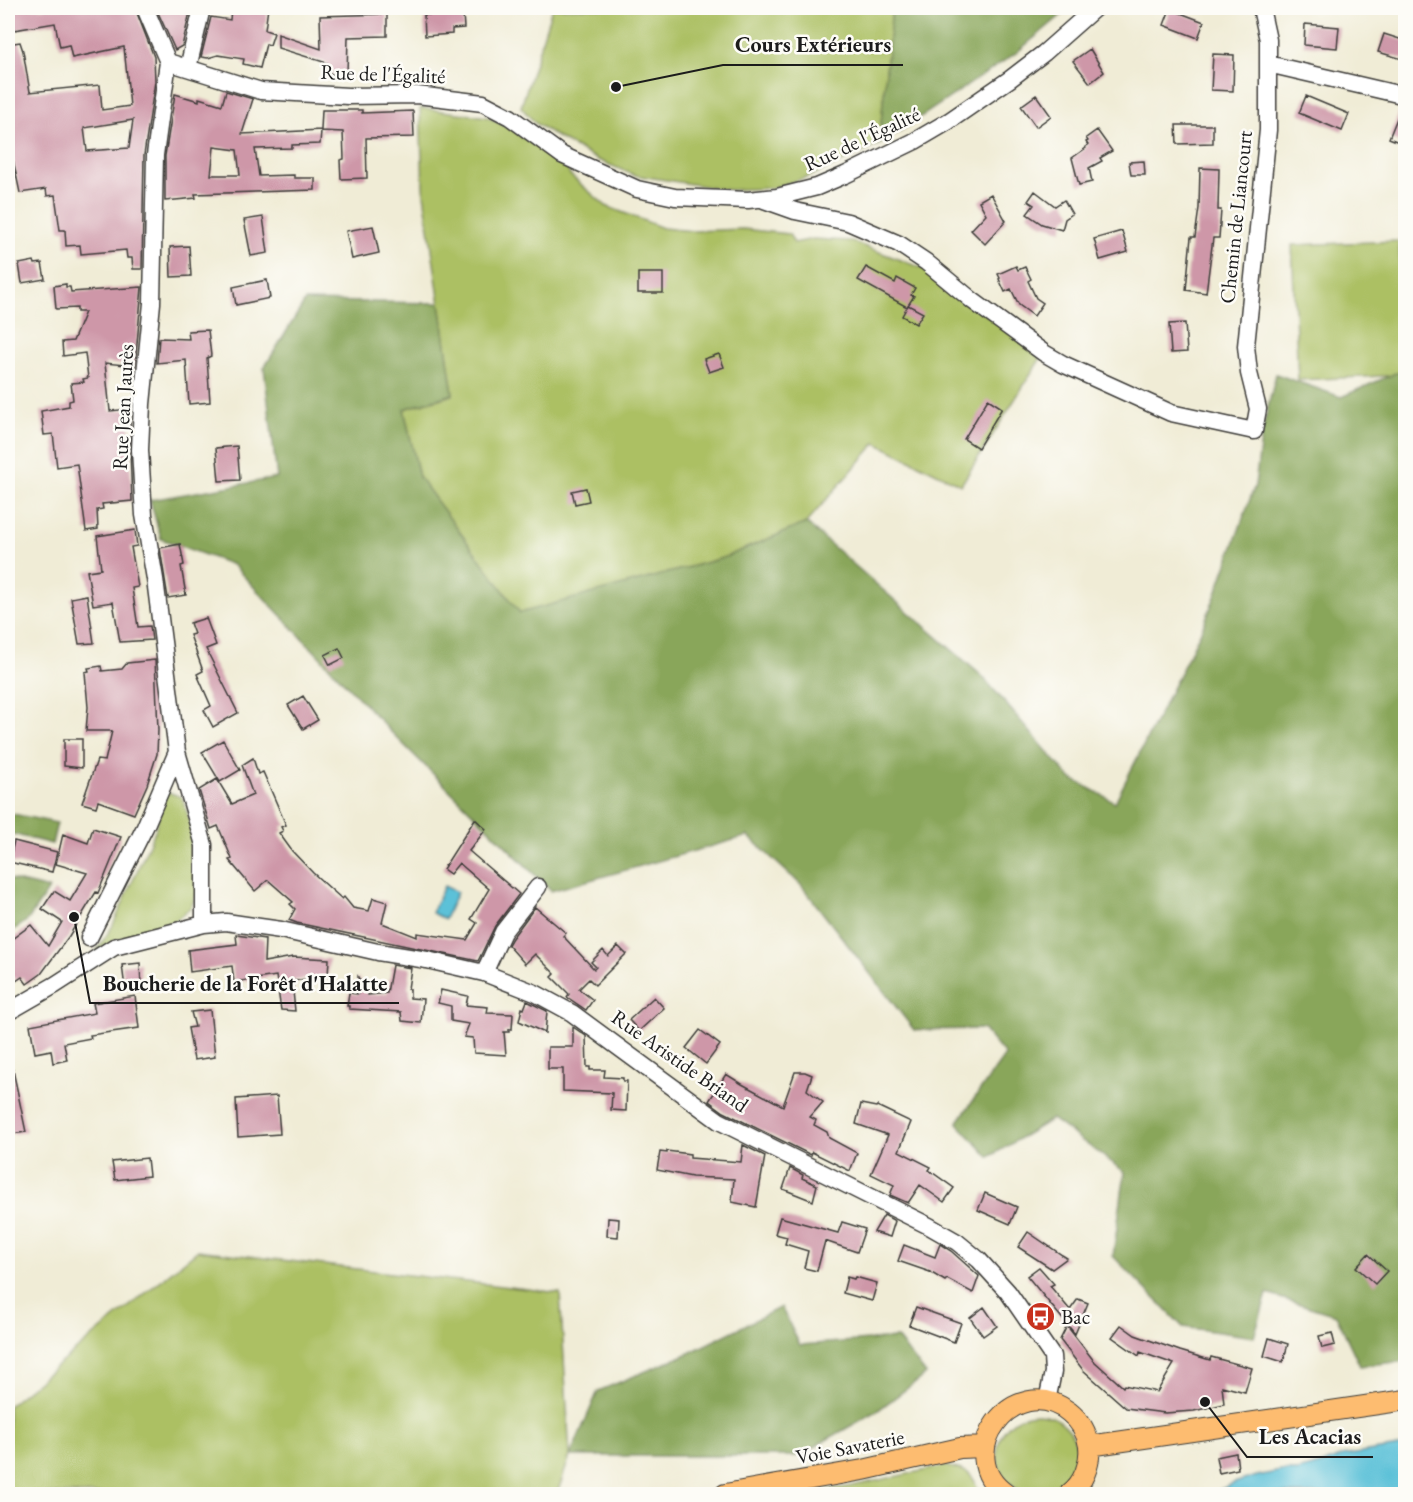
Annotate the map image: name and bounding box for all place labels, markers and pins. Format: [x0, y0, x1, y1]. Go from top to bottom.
callout: Cours Extérieurs [723, 25, 903, 65]
callout: Boucherie de la Forêt d'Halatte [90, 963, 399, 1003]
bus stop icon: Bac [1024, 1301, 1056, 1333]
place label: Bac [1061, 1303, 1090, 1330]
callout: Les Acacias [1247, 1417, 1373, 1457]

